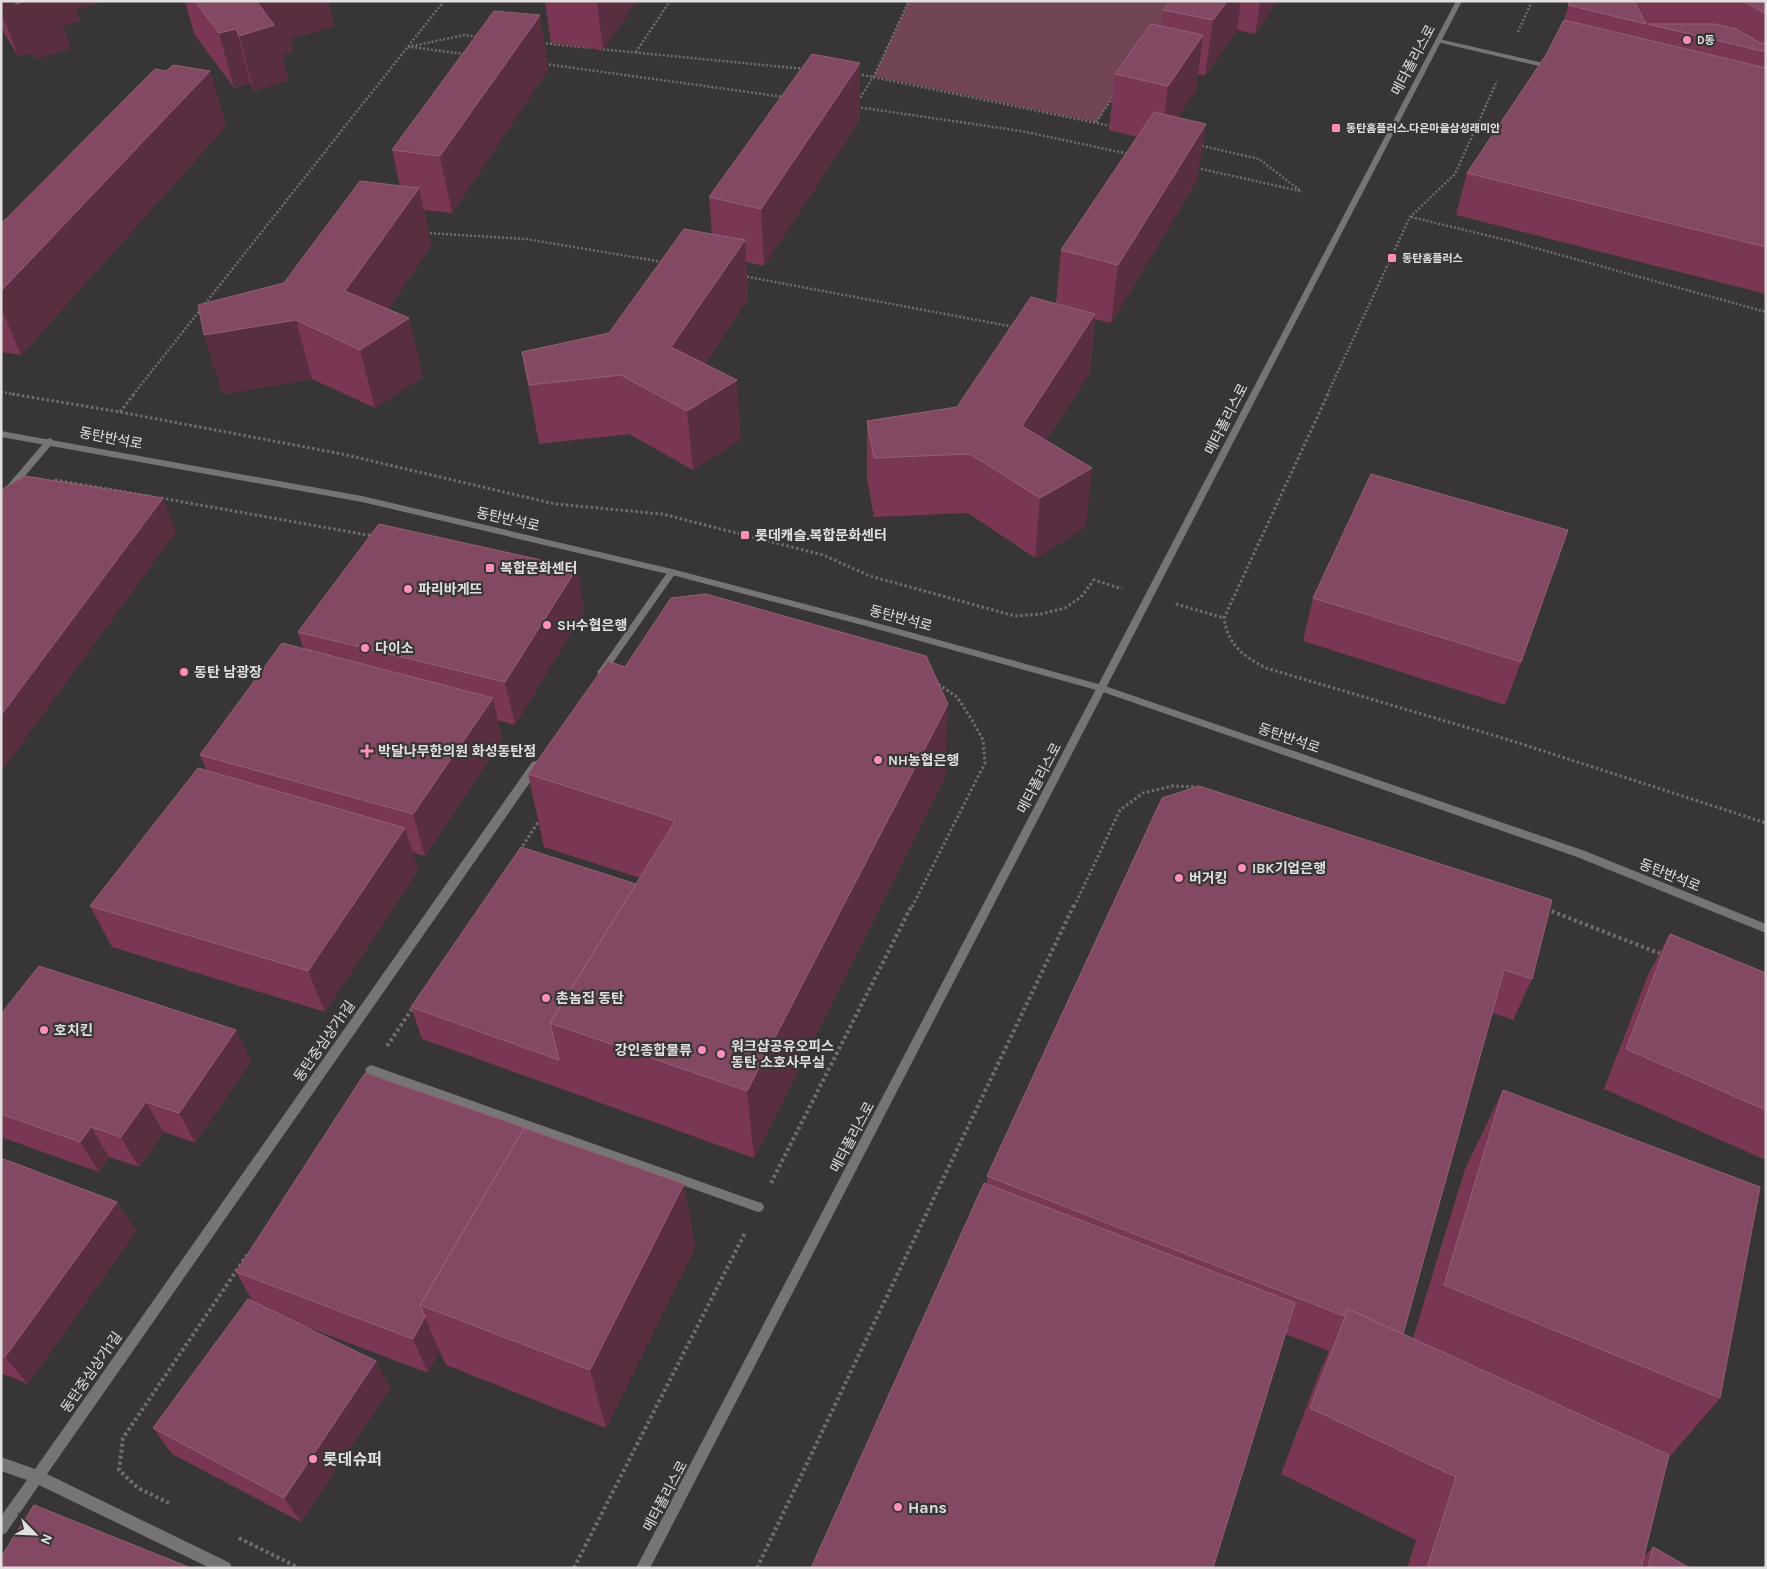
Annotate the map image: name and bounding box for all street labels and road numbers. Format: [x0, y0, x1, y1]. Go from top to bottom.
street label: 메타폴리스로 [1388, 22, 1439, 98]
street label: 메타폴리스로 [1201, 381, 1252, 458]
street label: 동탄반석로 [78, 424, 144, 453]
street label: 동탄반석로 [475, 504, 541, 535]
street label: 동탄반석로 [868, 602, 934, 635]
street label: 동탄반석로 [1256, 720, 1322, 757]
street label: 메타폴리스로 [1014, 740, 1065, 816]
street label: 동탄반석로 [1637, 856, 1703, 895]
street label: 동탄중심상가1길 [290, 998, 359, 1085]
street label: 메타폴리스로 [827, 1099, 878, 1175]
street label: 동탄중심상가1길 [57, 1329, 126, 1416]
street label: 메타폴리스로 [640, 1458, 691, 1534]

